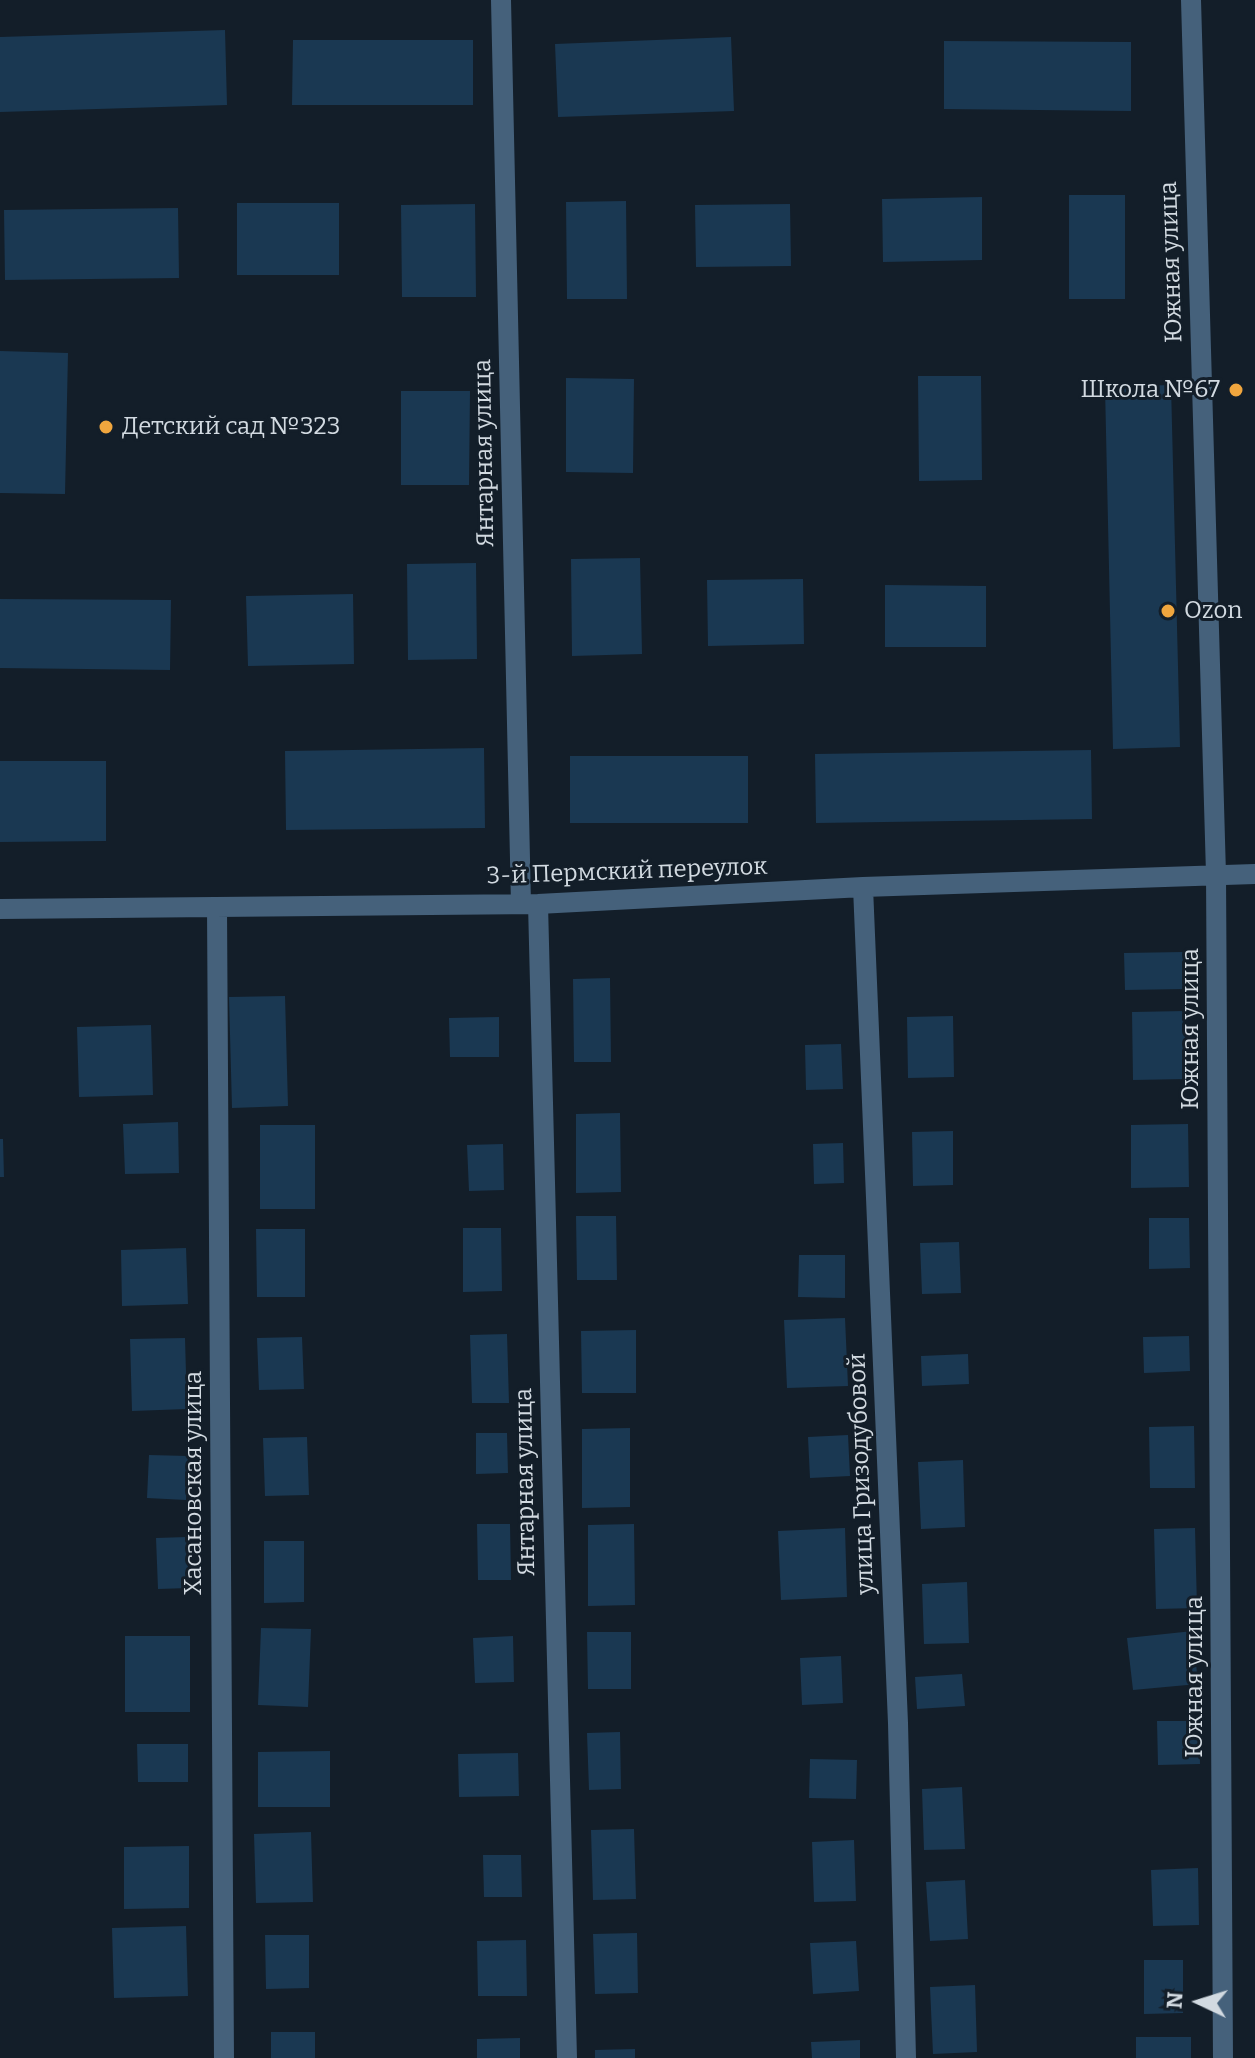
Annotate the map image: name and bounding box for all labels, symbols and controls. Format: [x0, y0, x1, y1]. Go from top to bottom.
street label: Южная улица [1155, 181, 1189, 343]
street label: Янтарная улица [469, 359, 501, 547]
place label: Школа №67 [1080, 376, 1220, 404]
marker: Школа №67 [1227, 381, 1245, 399]
place label: Детский сад №323 [122, 413, 340, 441]
marker: Детский сад №323 [97, 418, 115, 436]
place label: Ozon [1184, 597, 1242, 625]
marker: Ozon [1159, 602, 1177, 620]
street label: 3-й Пермский переулок [486, 853, 768, 891]
street label: Южная улица [1177, 948, 1205, 1110]
street label: улица Гризодубовой [843, 1353, 881, 1595]
street label: Хасановская улица [180, 1371, 208, 1595]
street label: Янтарная улица [510, 1388, 542, 1576]
street label: Южная улица [1181, 1596, 1209, 1758]
north arrow [1159, 1962, 1239, 2042]
text: N [1160, 1991, 1189, 2010]

